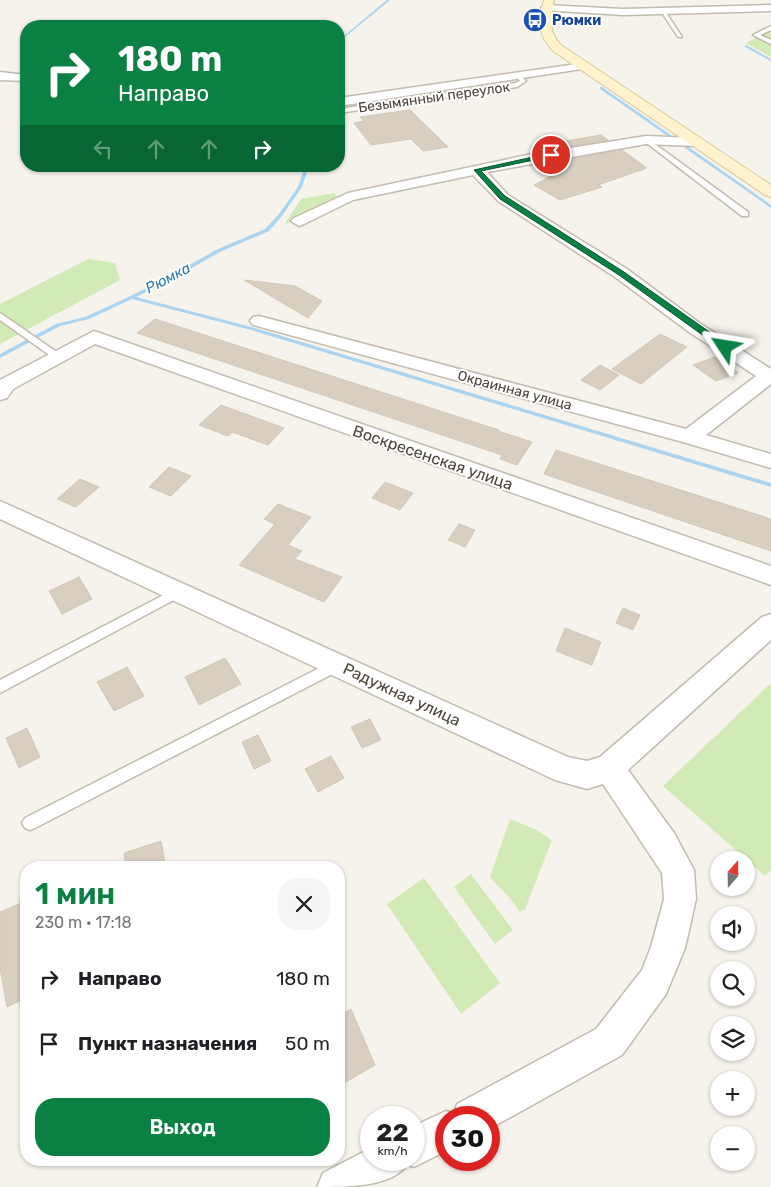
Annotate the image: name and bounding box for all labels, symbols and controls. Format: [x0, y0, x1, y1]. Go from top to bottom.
bus stop icon: Рюмки [522, 7, 548, 33]
place label: Рюмки [552, 12, 601, 29]
text: 180 m [118, 38, 222, 80]
icon: right [35, 40, 100, 105]
street label: Безымянный переулок [357, 78, 511, 117]
text: Направо [118, 80, 209, 107]
pin [530, 134, 572, 176]
icon: left [89, 135, 117, 163]
icon: ahead [142, 135, 170, 163]
icon: ahead [195, 135, 223, 163]
icon: right [248, 135, 276, 163]
icon: arrive [537, 141, 565, 169]
water label: Рюмка [142, 259, 194, 297]
position arrow [698, 320, 750, 372]
street label: Окраинная улица [456, 367, 574, 414]
street label: Воскресенская улица [350, 421, 515, 494]
street label: Радужная улица [340, 659, 464, 730]
north arrow [710, 851, 755, 896]
map controls [710, 851, 755, 1171]
text: 1 мин [35, 876, 115, 912]
button: close [278, 878, 330, 930]
button: sound [710, 906, 755, 951]
text: 230 m · 17:18 [35, 913, 132, 932]
button: search [710, 961, 755, 1006]
icon: right [35, 965, 63, 993]
text: Направо [78, 967, 162, 990]
text: 180 m [276, 967, 330, 990]
button: layers [710, 1016, 755, 1061]
icon: arrive [35, 1030, 63, 1058]
text: Пункт назначения [78, 1032, 257, 1055]
text: 50 m [285, 1032, 330, 1055]
button: + [710, 1071, 755, 1116]
button: Выход [35, 1098, 330, 1156]
speed limit sign: 30 [435, 1106, 500, 1171]
text: 22 [376, 1118, 409, 1147]
button: − [710, 1126, 755, 1171]
text: km/h [378, 1144, 407, 1158]

